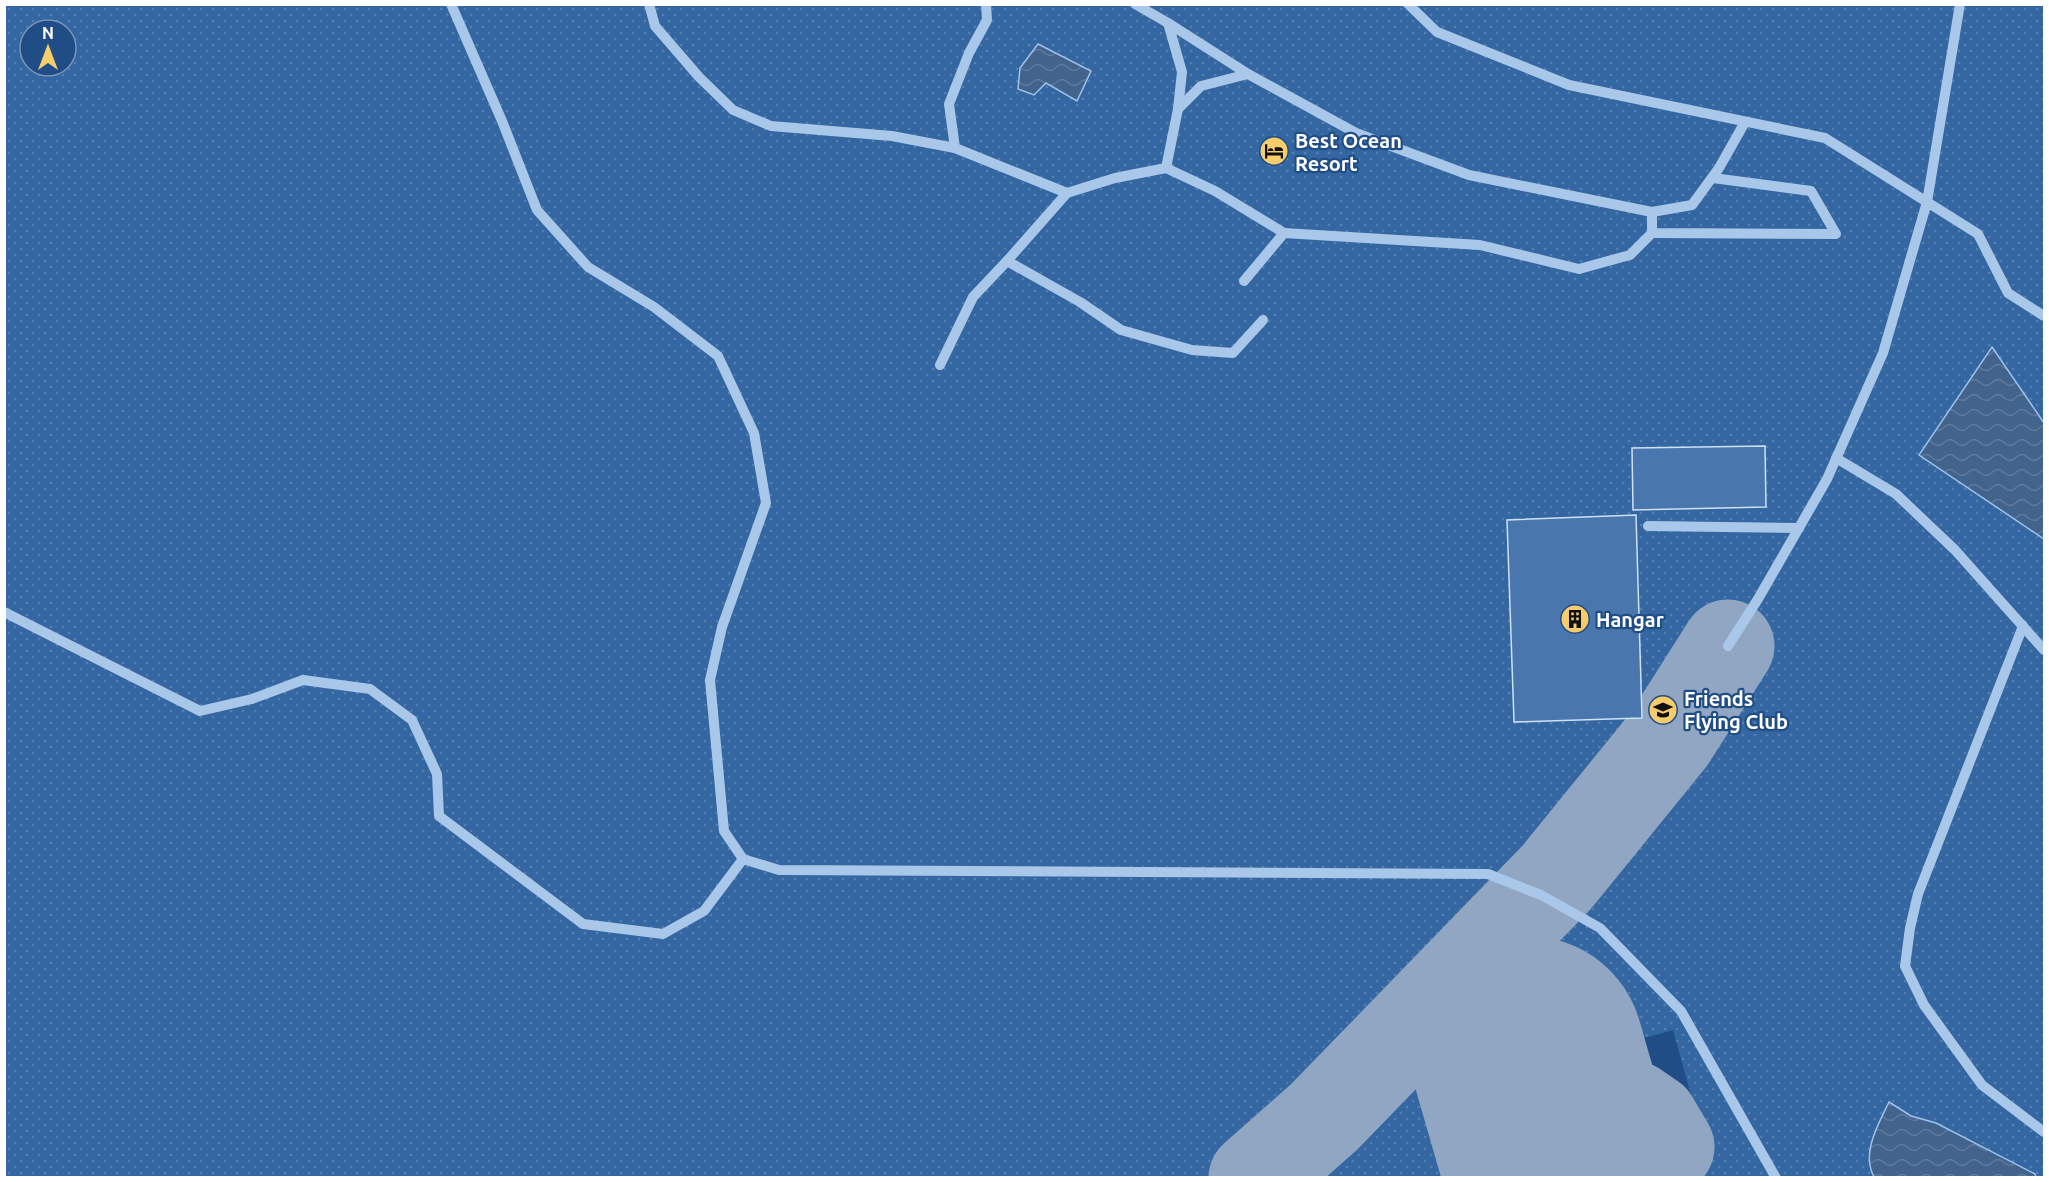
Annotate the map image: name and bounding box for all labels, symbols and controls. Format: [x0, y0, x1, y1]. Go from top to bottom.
north arrow [18, 18, 78, 78]
text: N [42, 24, 54, 42]
place label: Best Ocean Resort [1295, 129, 1402, 175]
hotel icon: Best Ocean Resort [1258, 135, 1290, 167]
building icon: Hangar [1559, 603, 1591, 635]
place label: Hangar [1596, 608, 1665, 631]
place label: Friends Flying Club [1684, 687, 1788, 733]
school or university icon: Friends Flying Club [1647, 694, 1679, 726]

